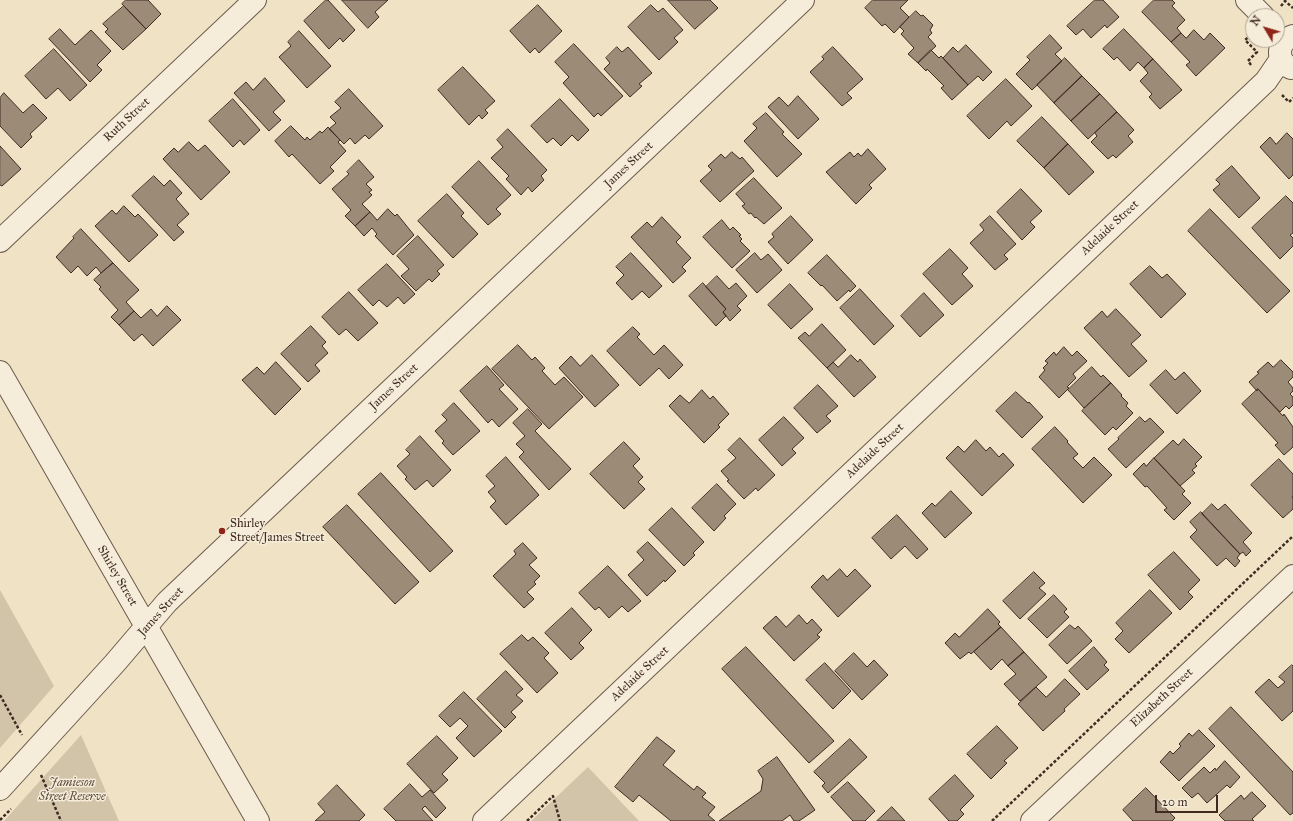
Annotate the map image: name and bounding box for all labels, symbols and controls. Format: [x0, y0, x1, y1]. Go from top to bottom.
north arrow [1245, 8, 1285, 48]
text: N [1248, 13, 1264, 29]
street label: Ruth Street [101, 95, 153, 145]
street label: James Street [602, 139, 656, 191]
street label: Adelaide Street [1078, 197, 1142, 259]
street label: James Street [367, 361, 421, 413]
street label: Adelaide Street [843, 420, 907, 482]
place label: Shirley Street/James Street [230, 517, 324, 545]
marker: Shirley Street/James Street [217, 526, 227, 536]
street label: Shirley Street [94, 543, 140, 609]
street label: James Street [135, 584, 187, 640]
street label: Adelaide Street [608, 643, 672, 705]
street label: Elizabeth Street [1128, 665, 1196, 731]
park label: Jamieson Street Reserve [39, 776, 105, 804]
scale bar [1157, 787, 1220, 813]
text: 20 m [1162, 795, 1188, 809]

